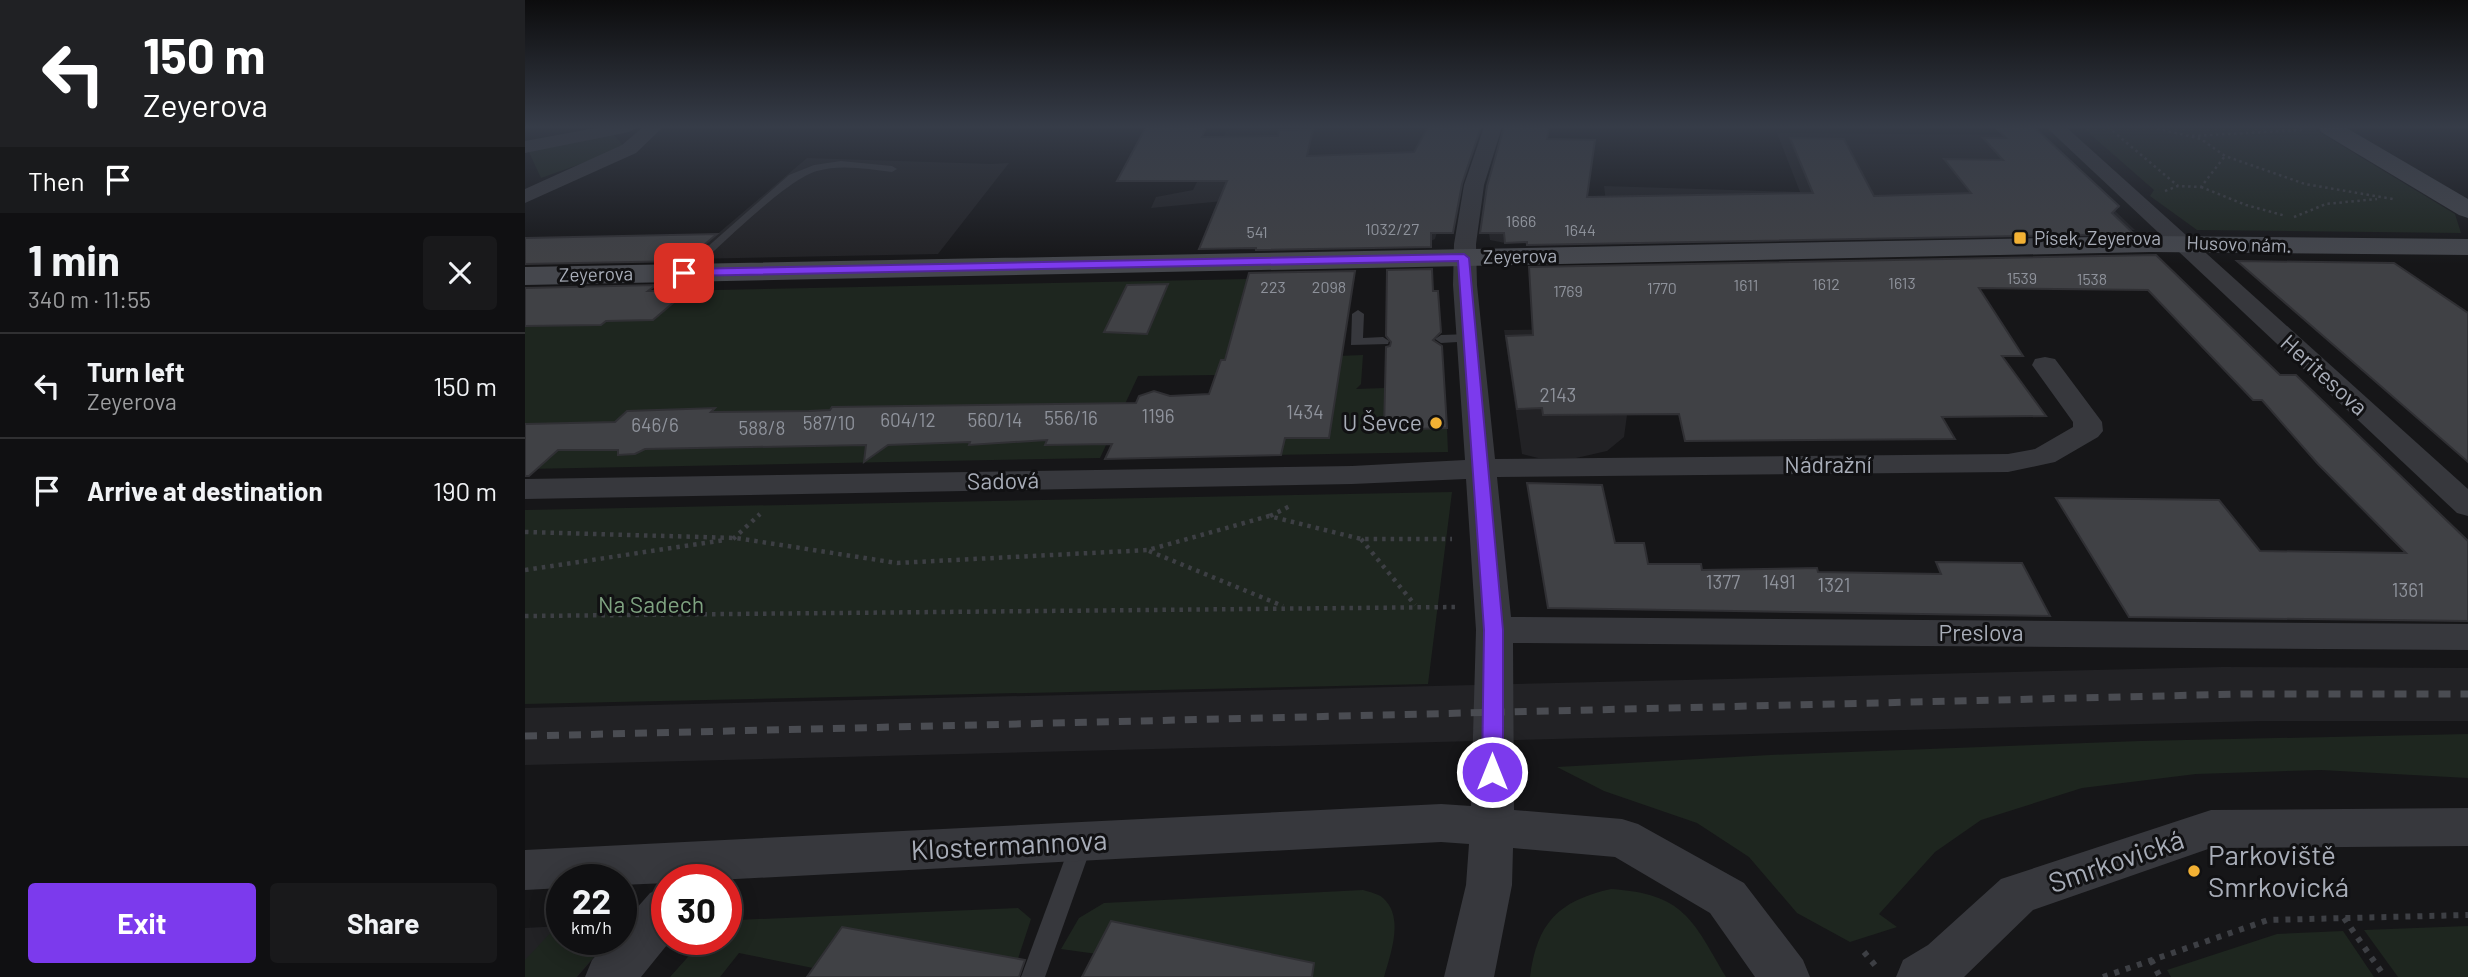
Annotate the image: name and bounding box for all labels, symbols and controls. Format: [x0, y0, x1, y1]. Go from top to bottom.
text: 150 m [143, 25, 265, 84]
icon: left [28, 28, 119, 119]
text: Zeyerova [143, 85, 268, 123]
icon: arrive [99, 161, 137, 199]
text: Then [28, 165, 85, 196]
house number: 1666 [1506, 211, 1536, 230]
house number: 1032/27 [1365, 219, 1419, 238]
house number: 1644 [1564, 220, 1596, 239]
house number: 541 [1246, 222, 1268, 241]
place label: Písek, Zeyerova [2034, 226, 2161, 249]
marker: Písek, Zeyerova [2012, 230, 2028, 246]
street label: Husovo nám. [2186, 230, 2292, 257]
text: 1 min [28, 234, 120, 284]
button: close [423, 236, 497, 310]
pin [654, 243, 714, 303]
street label: Zeyerova [1483, 243, 1557, 268]
icon: arrive [665, 254, 703, 292]
street label: Zeyerova [559, 261, 633, 286]
house number: 1539 [2007, 268, 2037, 287]
house number: 1538 [2077, 269, 2107, 288]
house number: 1613 [1888, 273, 1916, 292]
house number: 1612 [1812, 274, 1840, 293]
house number: 1611 [1734, 275, 1758, 294]
house number: 223 [1260, 277, 1286, 296]
house number: 2098 [1312, 277, 1346, 296]
house number: 1770 [1647, 278, 1677, 297]
house number: 1769 [1553, 281, 1583, 300]
text: 340 m · 11:55 [28, 285, 151, 313]
street label: Heritesova [2275, 328, 2374, 421]
text: Turn left [87, 356, 185, 387]
icon: left [28, 367, 66, 405]
text: 150 m [433, 370, 497, 401]
house number: 2143 [1540, 383, 1576, 406]
text: Zeyerova [87, 387, 177, 415]
house number: 1434 [1286, 400, 1324, 423]
house number: 1196 [1141, 404, 1175, 427]
house number: 556/16 [1044, 406, 1098, 429]
house number: 604/12 [880, 408, 936, 431]
house number: 560/14 [967, 408, 1023, 431]
place label: U Ševce [1342, 408, 1422, 436]
house number: 587/10 [803, 411, 855, 434]
house number: 646/6 [631, 413, 679, 436]
marker: U Ševce [1428, 415, 1444, 431]
house number: 588/8 [738, 416, 786, 439]
street label: Nádražní [1784, 450, 1872, 478]
street label: Sadová [967, 465, 1039, 495]
icon: arrive [28, 472, 66, 510]
text: Arrive at destination [87, 475, 323, 506]
text: 190 m [433, 475, 497, 506]
house number: 1377 [1706, 570, 1740, 593]
house number: 1491 [1762, 570, 1796, 593]
house number: 1321 [1817, 573, 1851, 596]
house number: 1361 [2392, 578, 2424, 601]
park label: Na Sadech [598, 590, 704, 618]
street label: Preslova [1939, 618, 2023, 646]
position arrow [1455, 735, 1529, 809]
street label: Smrkovická [2044, 821, 2188, 899]
street label: Klostermannova [910, 822, 1108, 866]
place label: Parkoviště Smrkovická [2208, 837, 2349, 903]
marker: Parkoviště Smrkovická [2186, 863, 2202, 879]
speed limit sign: 30 [651, 864, 742, 955]
text: 22 [572, 879, 611, 921]
button: Exit [28, 883, 256, 963]
button: Share [270, 883, 497, 963]
text: km/h [571, 916, 612, 938]

